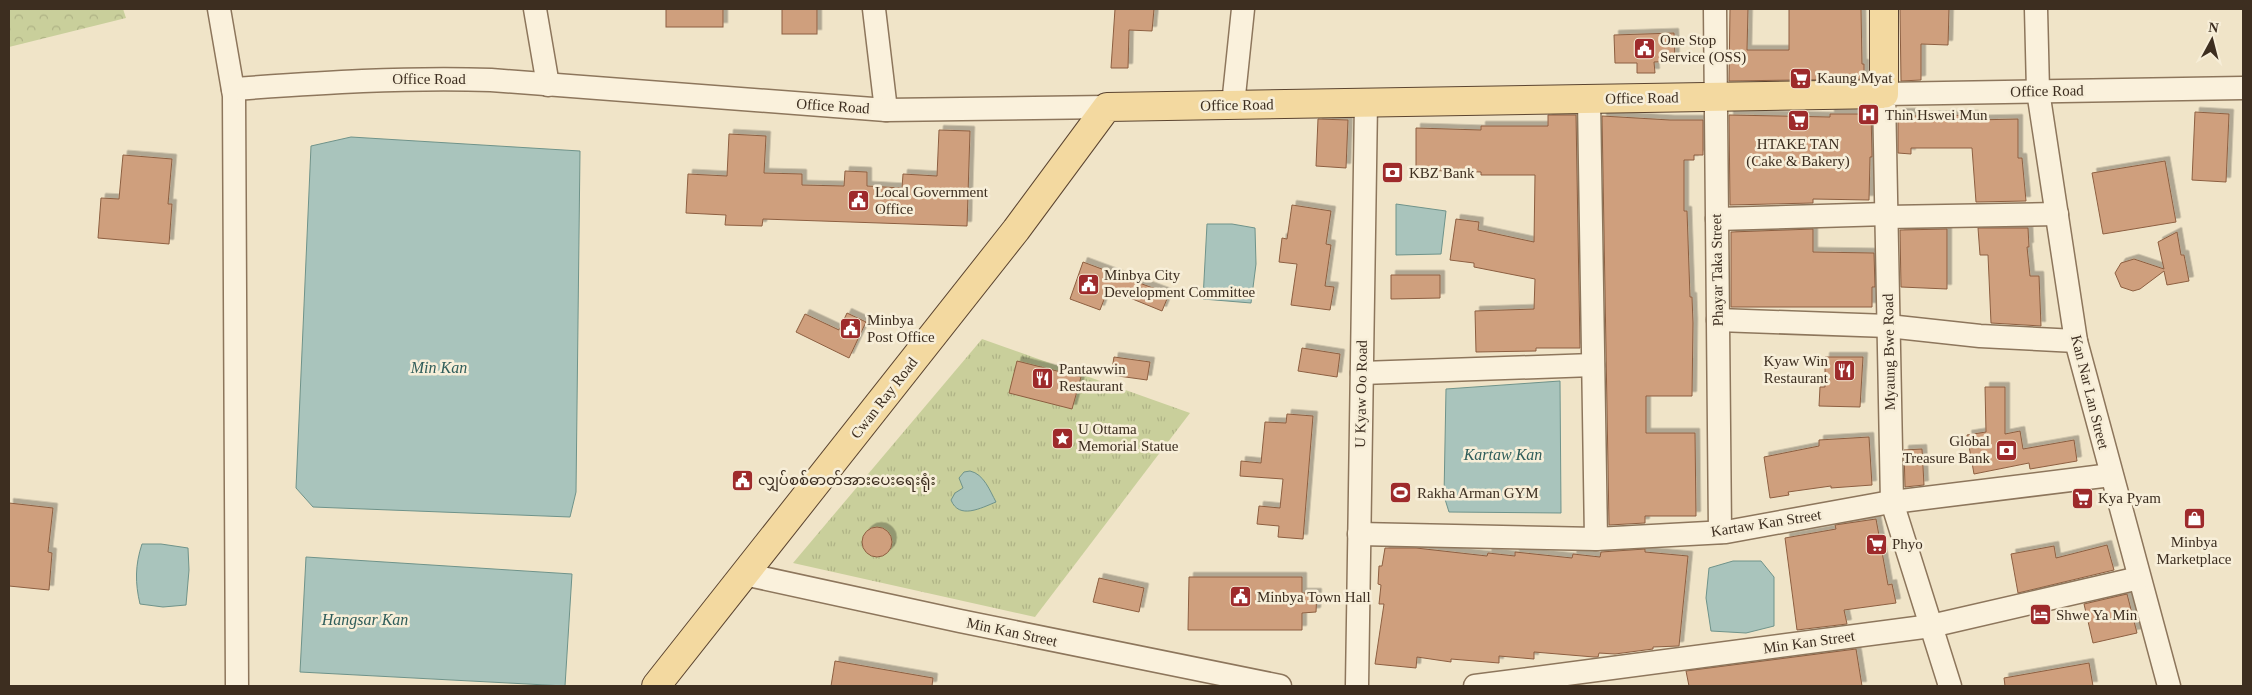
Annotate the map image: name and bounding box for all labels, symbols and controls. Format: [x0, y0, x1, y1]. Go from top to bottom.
north arrow [2187, 15, 2237, 65]
text: N [2208, 20, 2219, 36]
place label: One Stop Service (OSS) [1660, 32, 1746, 66]
public building icon: One Stop Service (OSS) [1632, 37, 1656, 61]
supermarket icon: Kaung Myat [1789, 66, 1813, 90]
place label: Kaung Myat [1817, 70, 1893, 86]
street label: Office Road [392, 71, 466, 87]
street label: Office Road [2010, 82, 2084, 100]
street label: Office Road [1605, 89, 1679, 107]
street label: Office Road [796, 95, 871, 117]
street label: Office Road [1200, 96, 1274, 114]
hospital icon: Thin Hswei Mun [1857, 103, 1881, 127]
place label: Thin Hswei Mun [1885, 107, 1988, 123]
supermarket icon: HTAKE TAN (Cake & Bakery) [1786, 109, 1810, 133]
place label: HTAKE TAN (Cake & Bakery) [1746, 136, 1850, 170]
bank icon: KBZ Bank [1381, 161, 1405, 185]
place label: KBZ Bank [1409, 165, 1475, 181]
place label: Local Government Office [875, 184, 989, 217]
public building icon: Local Government Office [847, 189, 871, 213]
street label: Phayar Taka Street [1708, 213, 1726, 327]
place label: Minbya City Development Committee [1104, 267, 1256, 300]
public building icon: Minbya City Development Committee [1076, 272, 1100, 296]
street label: Myaung Bwe Road [1880, 293, 1898, 410]
place label: Minbya Post Office [867, 312, 935, 345]
public building icon: Minbya Post Office [839, 317, 863, 341]
street label: Kan Nar Lan Street [2068, 333, 2112, 452]
street label: U Kyaw Oo Road [1352, 339, 1370, 448]
place label: Kyaw Win Restaurant [1763, 353, 1829, 386]
street label: Cwan Ray Road [847, 354, 921, 442]
restaurant icon: Kyaw Win Restaurant [1832, 358, 1856, 382]
water label: Min Kan [410, 359, 467, 376]
place label: Pantawwin Restaurant [1059, 361, 1126, 394]
restaurant icon: Pantawwin Restaurant [1031, 366, 1055, 390]
place label: U Ottama Memorial Statue [1078, 421, 1179, 454]
place icon: U Ottama Memorial Statue [1050, 426, 1074, 450]
place label: Global Treasure Bank [1903, 433, 1990, 466]
bank icon: Global Treasure Bank [1994, 438, 2018, 462]
water label: Kartaw Kan [1463, 446, 1542, 463]
public building icon: လျှပ်စစ်ဓာတ်အားပေးရေးရုံး [730, 468, 754, 492]
place label: လျှပ်စစ်ဓာတ်အားပေးရေးရုံး [758, 470, 936, 492]
sports icon: Rakha Arman GYM [1389, 481, 1413, 505]
place label: Rakha Arman GYM [1417, 485, 1539, 501]
supermarket icon: Kya Pyam [2070, 486, 2094, 510]
place label: Kya Pyam [2098, 490, 2161, 506]
street label: Kartaw Kan Street [1710, 506, 1823, 540]
shop icon: Minbya Marketplace [2182, 507, 2206, 531]
supermarket icon: Phyo [1864, 532, 1888, 556]
place label: Minbya Marketplace [2157, 534, 2232, 567]
place label: Phyo [1892, 536, 1923, 552]
public building icon: Minbya Town Hall [1229, 585, 1253, 609]
place label: Minbya Town Hall [1257, 589, 1371, 605]
hotel icon: Shwe Ya Min [2028, 603, 2052, 627]
place label: Shwe Ya Min [2056, 607, 2138, 623]
water label: Hangsar Kan [321, 611, 408, 629]
street label: Min Kan Street [965, 615, 1060, 650]
street label: Min Kan Street [1762, 628, 1857, 656]

